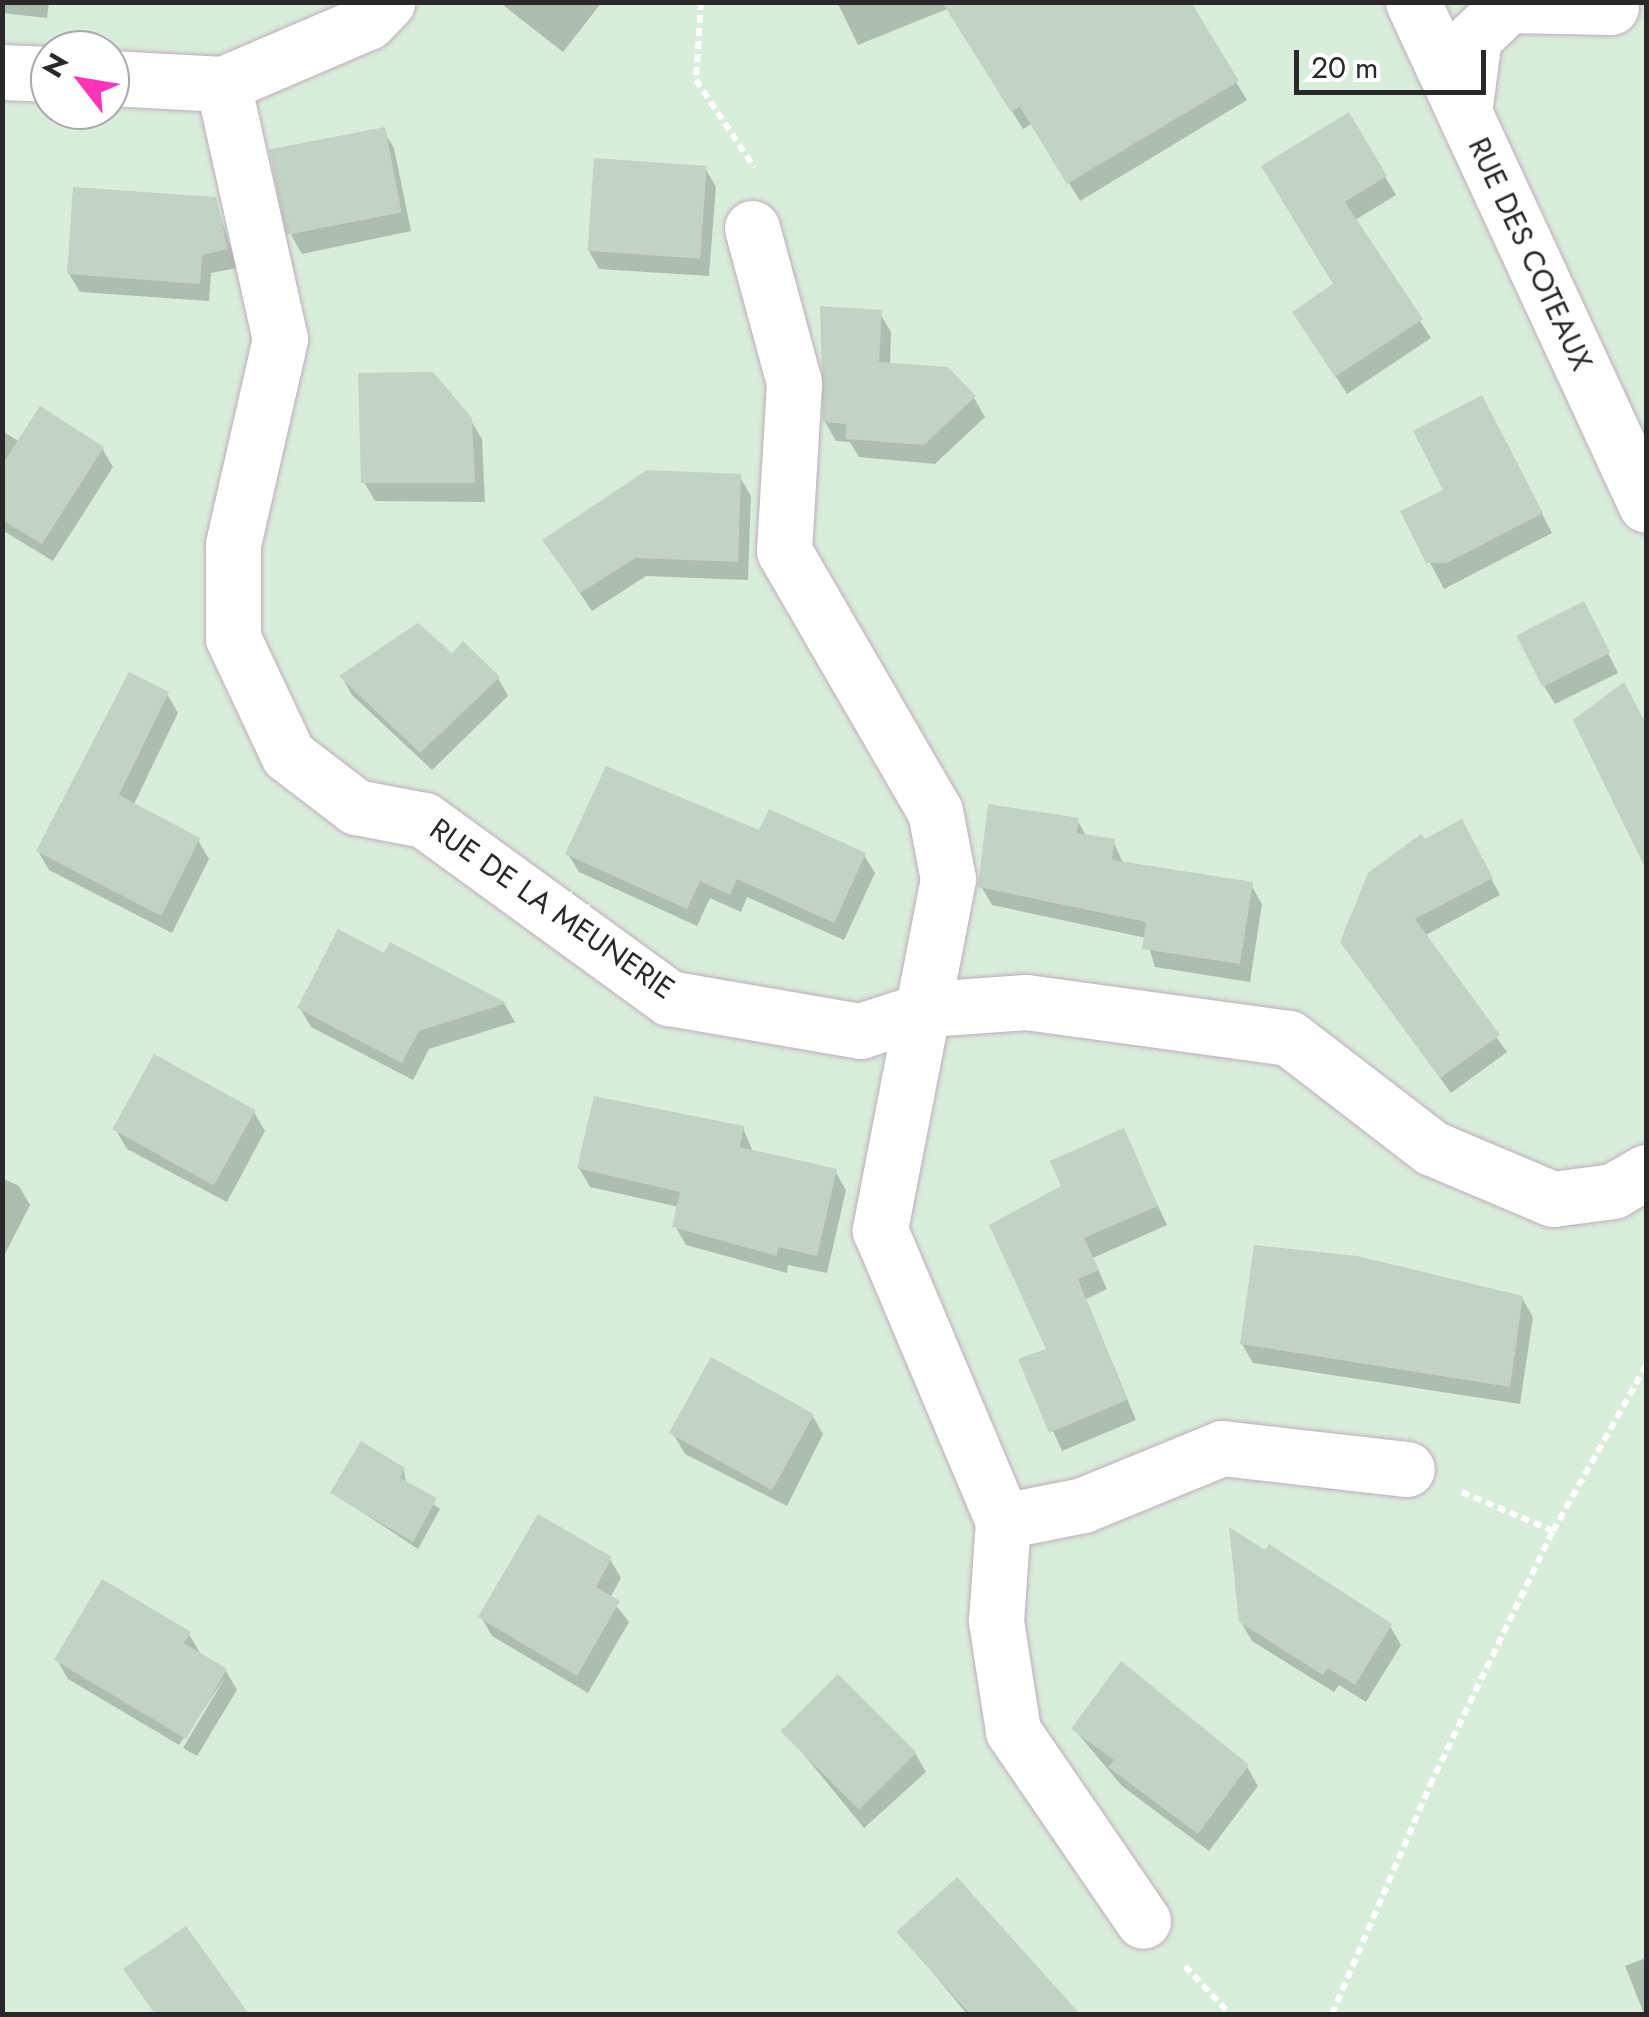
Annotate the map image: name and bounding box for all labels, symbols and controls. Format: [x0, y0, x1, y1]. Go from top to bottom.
north arrow [30, 30, 130, 130]
scale bar [1299, 30, 1492, 92]
text: N [32, 45, 79, 85]
text: 20 m [1311, 46, 1378, 89]
street label: RUE DES COTEAUX [1460, 132, 1600, 376]
street label: RUE DE LA MEUNERIE [423, 811, 681, 1007]

